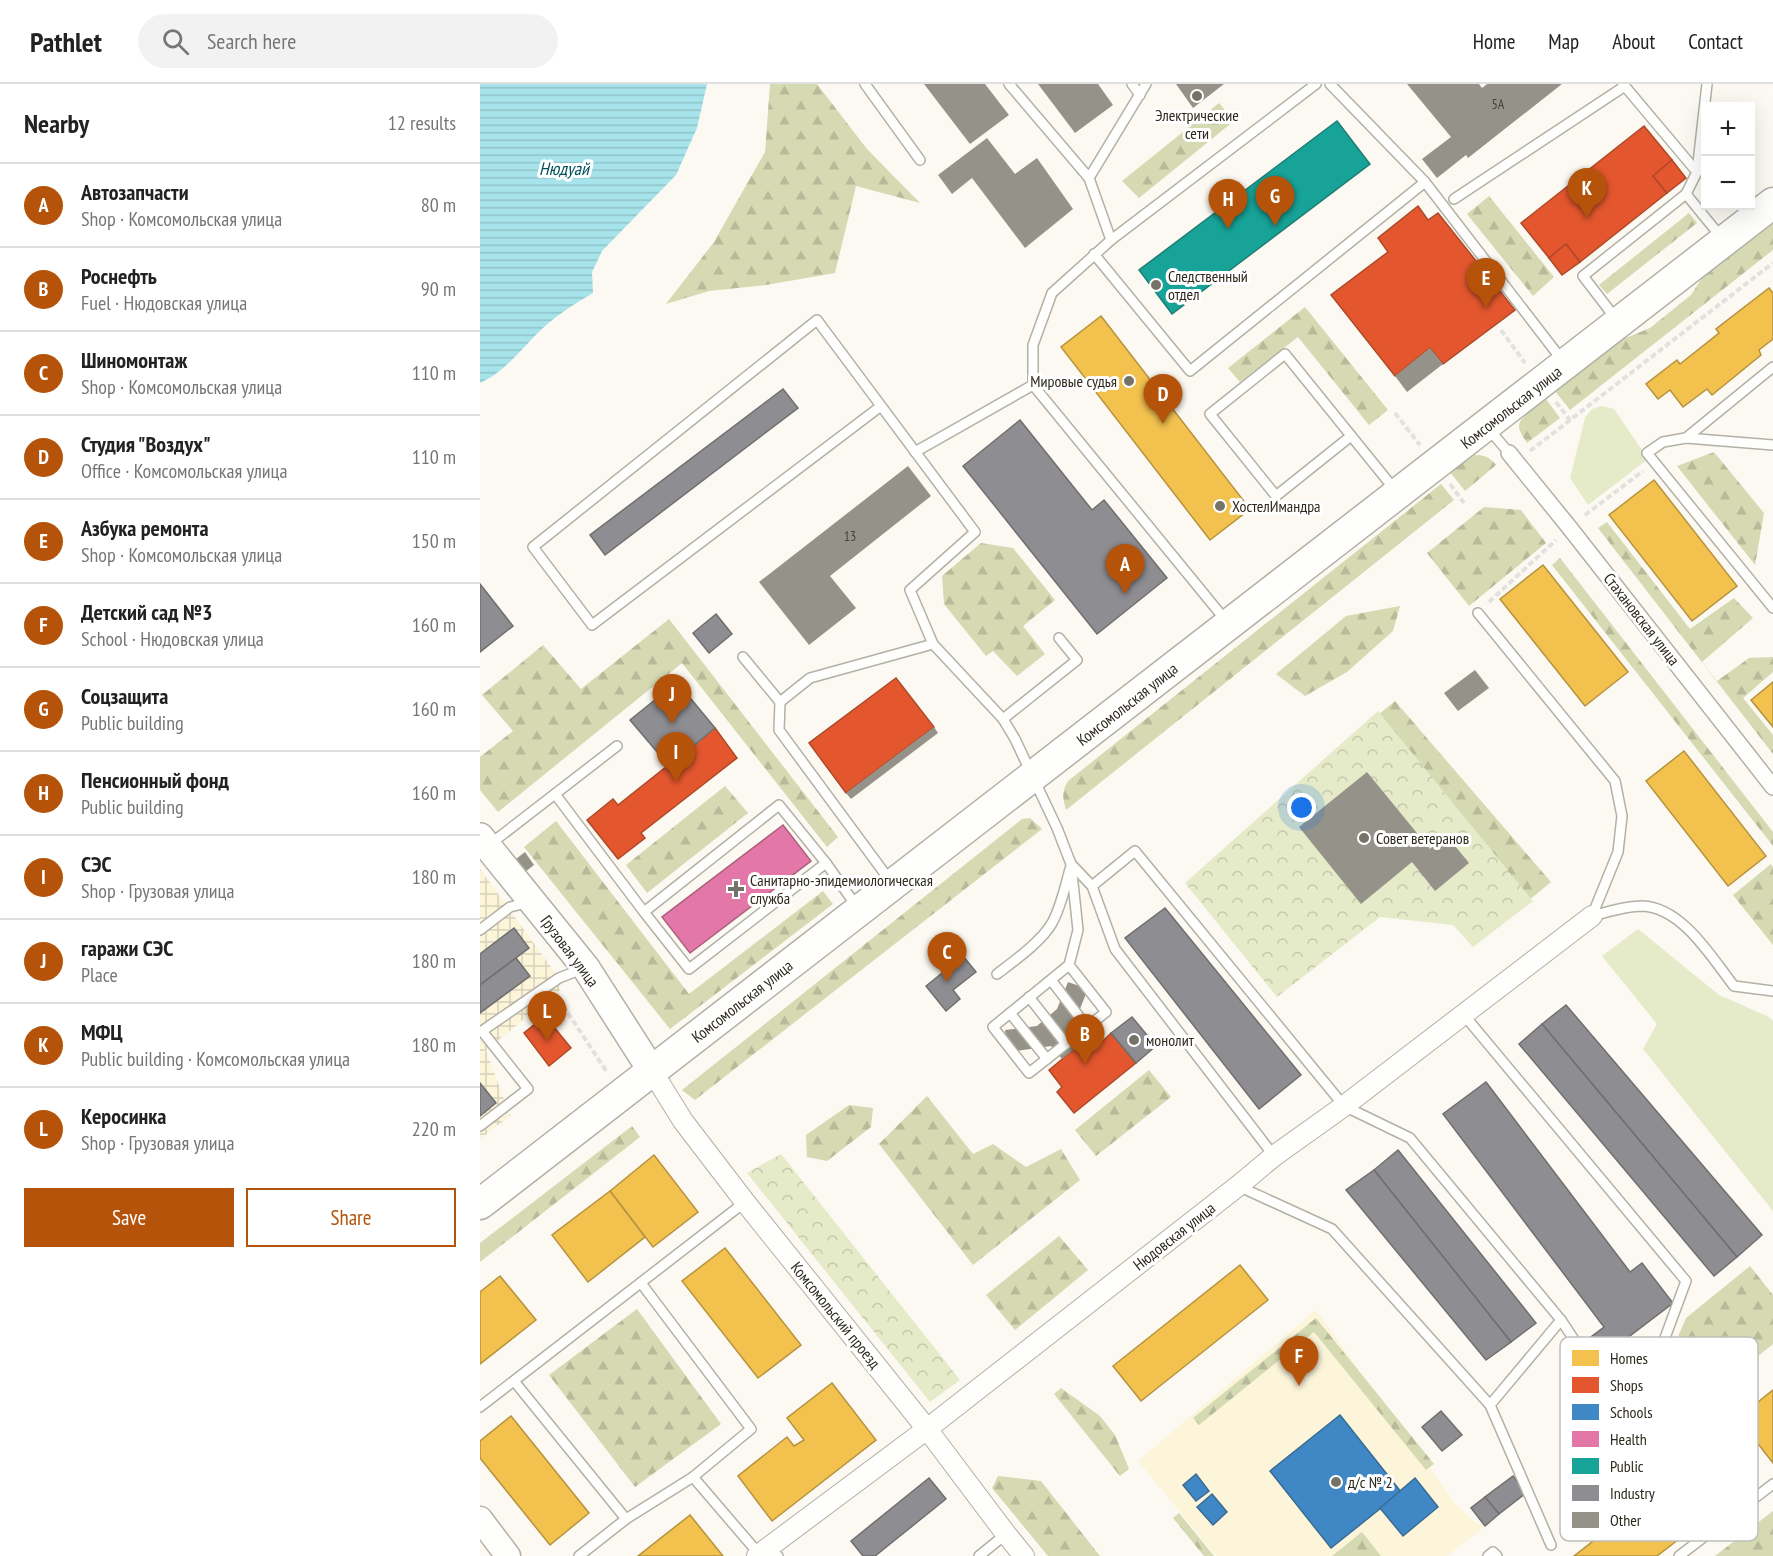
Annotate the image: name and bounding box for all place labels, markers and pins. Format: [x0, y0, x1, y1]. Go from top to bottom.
marker: Электрические сети [1190, 89, 1204, 103]
place label: Электрические сети [1155, 105, 1239, 143]
pin: K [1568, 168, 1606, 218]
pin: G [1256, 176, 1294, 226]
pin: H [1208, 180, 1248, 229]
pin: E [1466, 258, 1506, 308]
place label: Следственный отдел [1168, 266, 1248, 304]
marker: Следственный отдел [1149, 278, 1163, 292]
place label: Мировые судья [1030, 371, 1117, 391]
marker: Мировые судья [1122, 374, 1136, 388]
pin: D [1144, 374, 1182, 424]
place label: ХостелИмандра [1232, 496, 1321, 516]
marker: ХостелИмандра [1213, 499, 1227, 513]
pin: A [1106, 544, 1144, 594]
pin: J [652, 674, 692, 724]
pin: I [656, 732, 696, 782]
place label: Совет ветеранов [1376, 828, 1469, 848]
marker: Совет ветеранов [1357, 831, 1371, 845]
place label: Санитарно-эпидемиологическая служба [750, 870, 933, 908]
marker: Санитарно-эпидемиологическая служба [727, 880, 745, 898]
pin: C [928, 932, 966, 982]
pin: L [528, 992, 566, 1041]
pin: B [1066, 1014, 1104, 1064]
place label: монолит [1146, 1030, 1195, 1050]
marker: монолит [1127, 1033, 1141, 1047]
pin: F [1280, 1336, 1318, 1386]
place label: д/с № 2 [1348, 1472, 1393, 1492]
marker: д/с № 2 [1329, 1475, 1343, 1489]

